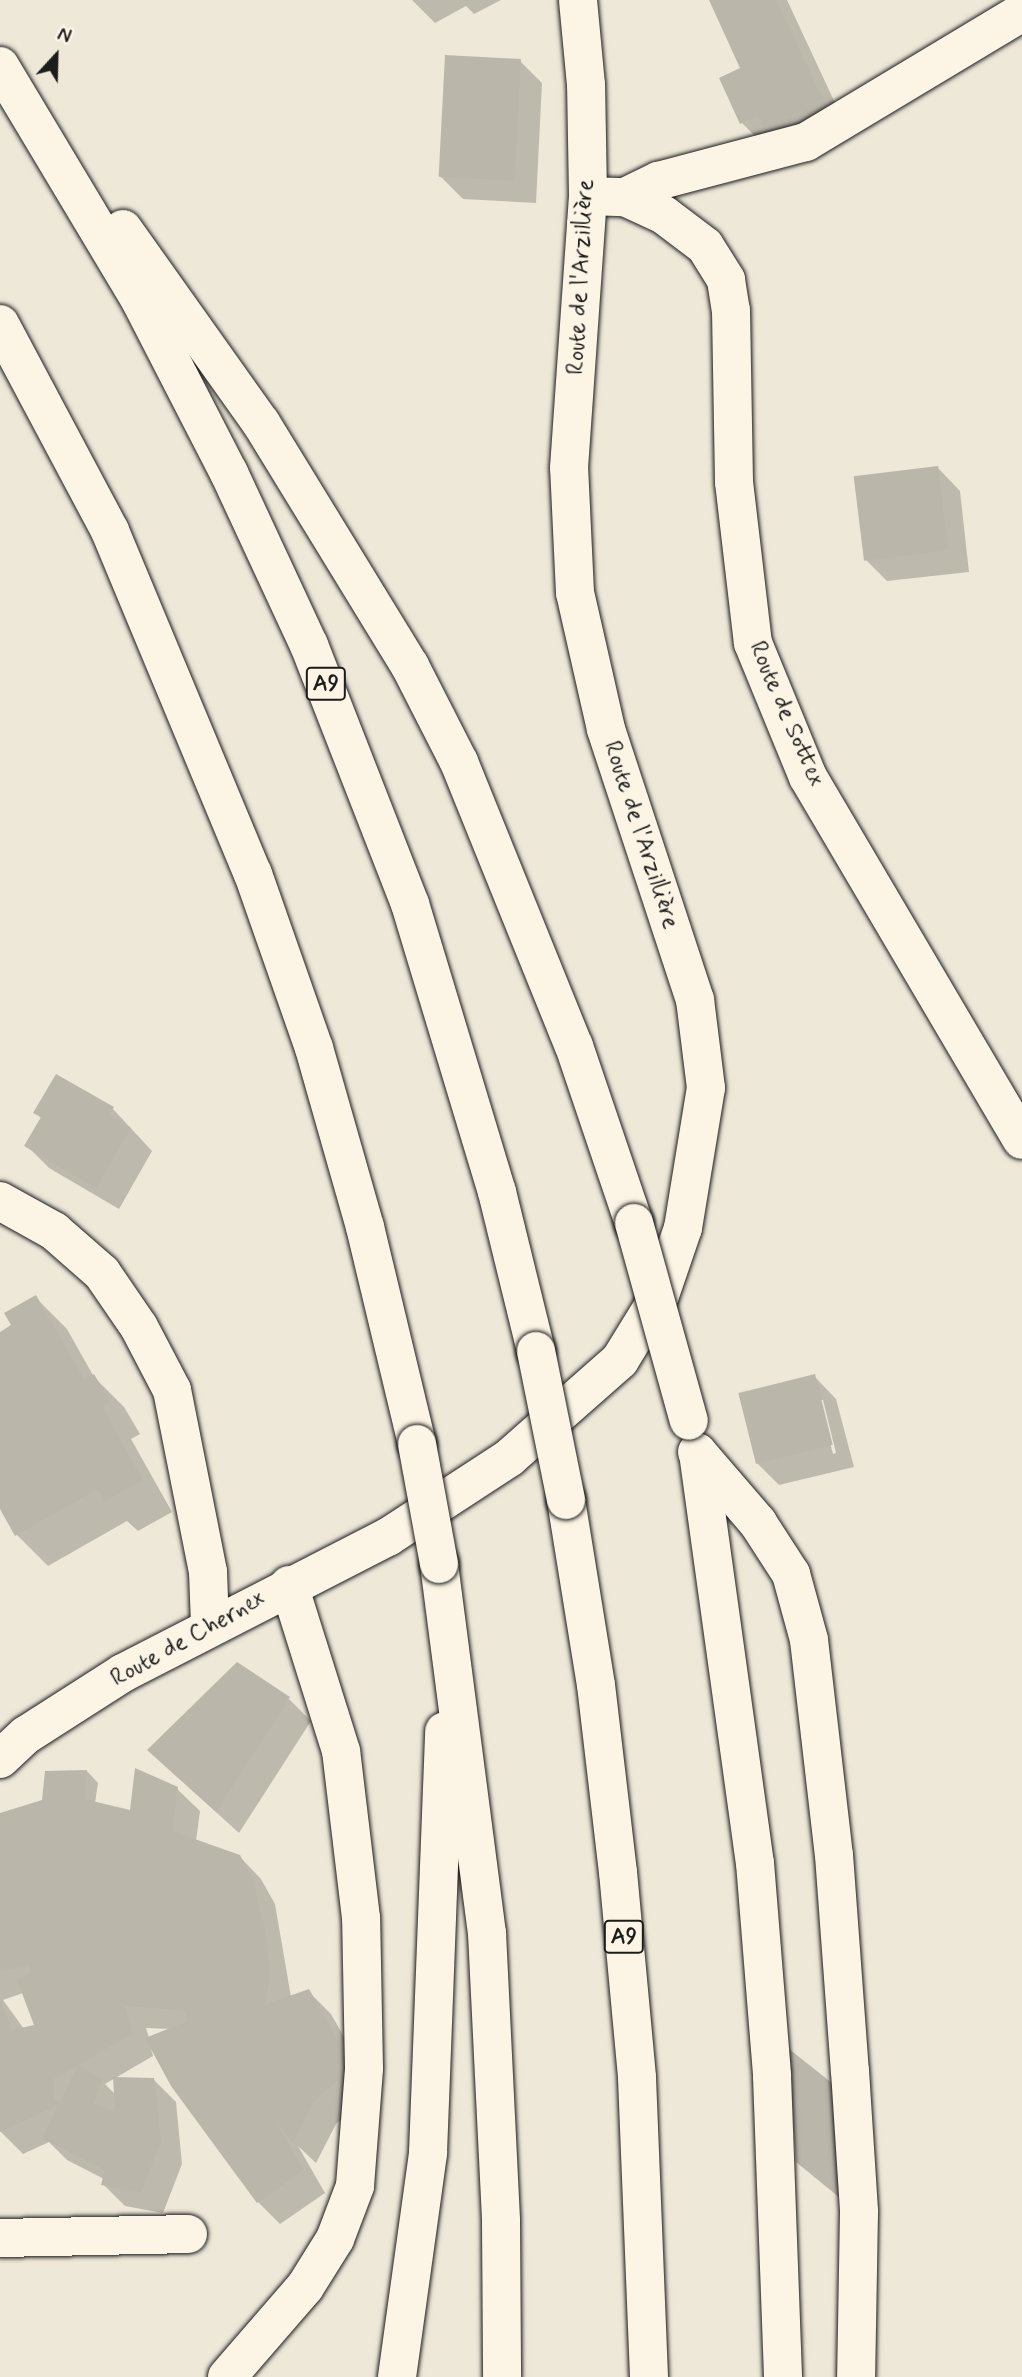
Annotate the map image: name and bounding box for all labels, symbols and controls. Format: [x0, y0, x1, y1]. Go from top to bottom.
north arrow [21, 21, 91, 91]
text: N [54, 22, 75, 50]
street label: Route de l'Arzillière [562, 179, 600, 375]
street label: Route de Sottex [743, 637, 829, 791]
road number: A9 [305, 664, 347, 704]
street label: Route de l'Arzillière [597, 738, 685, 932]
street label: Route de Chernex [106, 1585, 270, 1693]
road number: A9 [603, 1918, 645, 1956]

